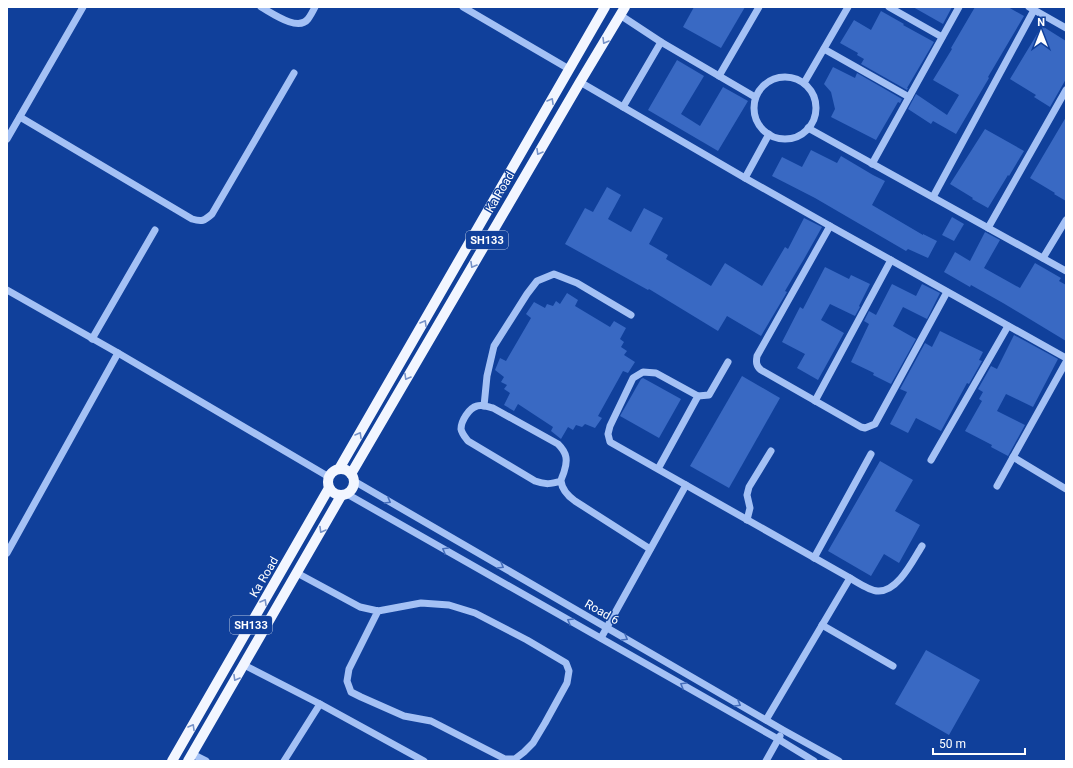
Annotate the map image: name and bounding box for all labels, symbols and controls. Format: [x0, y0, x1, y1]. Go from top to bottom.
north arrow [1021, 12, 1061, 52]
text: N [1037, 16, 1045, 29]
one-way arrow [602, 37, 609, 44]
one-way arrow [547, 98, 554, 105]
one-way arrow [536, 148, 543, 156]
street label: Ka Road [483, 169, 517, 215]
road number: SH133 [466, 231, 508, 249]
one-way arrow [470, 261, 478, 268]
one-way arrow [419, 320, 426, 327]
one-way arrow [405, 373, 412, 380]
one-way arrow [354, 432, 361, 440]
one-way arrow [384, 497, 391, 504]
one-way arrow [319, 525, 326, 533]
one-way arrow [442, 547, 449, 554]
street label: Ka Road [247, 554, 281, 600]
one-way arrow [497, 562, 504, 569]
street label: Road 6 [582, 597, 622, 628]
one-way arrow [259, 599, 266, 606]
road number: SH133 [230, 616, 272, 634]
one-way arrow [567, 618, 574, 625]
one-way arrow [621, 634, 628, 641]
one-way arrow [233, 674, 240, 682]
one-way arrow [680, 683, 687, 690]
one-way arrow [734, 699, 741, 706]
one-way arrow [187, 724, 194, 731]
scale bar [933, 730, 1025, 756]
text: 50 m [939, 737, 966, 751]

